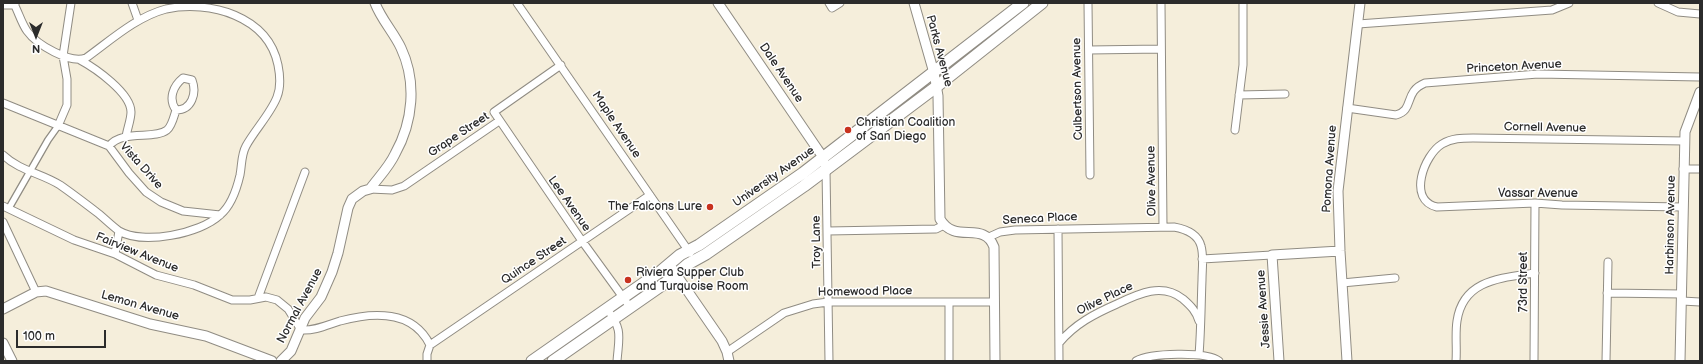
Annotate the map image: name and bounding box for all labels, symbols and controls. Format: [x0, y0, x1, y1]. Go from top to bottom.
street label: Parks Avenue [923, 14, 955, 88]
north arrow [16, 16, 56, 56]
street label: Culbertson Avenue [1070, 37, 1086, 141]
street label: Dale Avenue [756, 41, 806, 105]
text: N [32, 42, 40, 55]
street label: Princeton Avenue [1466, 57, 1562, 77]
street label: Maple Avenue [588, 89, 644, 161]
street label: Grape Street [426, 109, 492, 161]
place label: Christian Coalition of San Diego [856, 116, 955, 144]
street label: Cornell Avenue [1504, 120, 1586, 136]
marker: Christian Coalition of San Diego [843, 125, 853, 135]
street label: Pomona Avenue [1320, 125, 1340, 213]
street label: Vista Drive [116, 140, 166, 192]
street label: University Avenue [730, 143, 818, 211]
street label: Olive Avenue [1144, 146, 1160, 216]
street label: Lee Avenue [545, 174, 593, 234]
street label: Harbinson Avenue [1663, 175, 1679, 275]
street label: Vassar Avenue [1498, 187, 1578, 201]
place label: The Falcons Lure [608, 200, 702, 214]
marker: The Falcons Lure [705, 202, 715, 212]
street label: Seneca Place [1002, 210, 1078, 228]
street label: Troy Lane [809, 215, 825, 269]
street label: Fairview Avenue [94, 230, 180, 276]
street label: Quince Street [499, 234, 569, 288]
street label: 73rd Street [1517, 252, 1531, 312]
street label: Normal Avenue [274, 266, 326, 346]
place label: Riviera Supper Club and Turquoise Room [636, 266, 748, 294]
street label: Jessie Avenue [1254, 269, 1274, 349]
marker: Riviera Supper Club and Turquoise Room [623, 275, 633, 285]
street label: Olive Place [1075, 279, 1135, 319]
street label: Homewood Place [817, 284, 913, 300]
street label: Lemon Avenue [99, 288, 181, 324]
scale bar [18, 322, 108, 348]
text: 100 m [23, 329, 55, 344]

